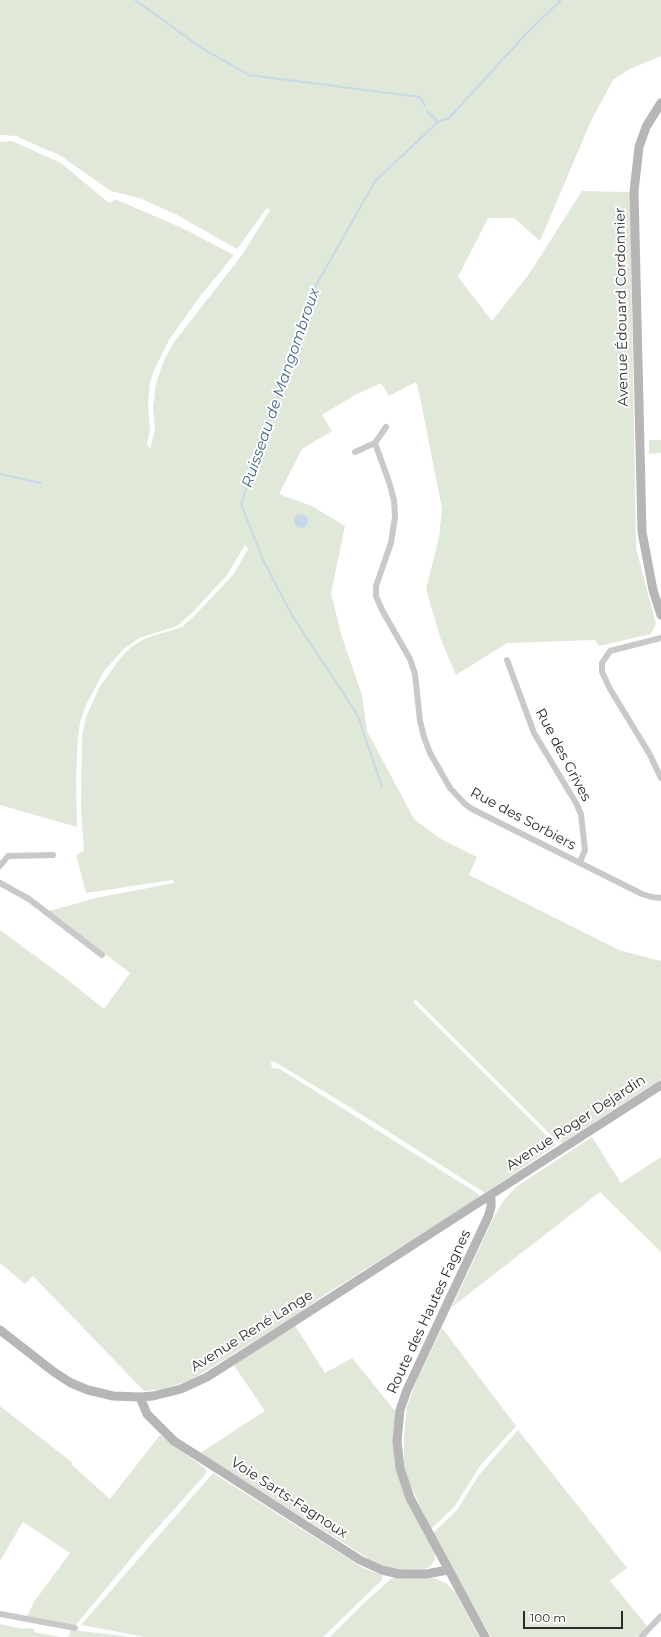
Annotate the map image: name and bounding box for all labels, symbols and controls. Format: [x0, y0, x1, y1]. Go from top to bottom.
street label: Avenue Édouard Cordonnier [612, 207, 632, 407]
water label: Ruisseau de Mangombroux [238, 286, 324, 490]
street label: Rue des Grives [531, 706, 595, 804]
street label: Rue des Sorbiers [467, 784, 579, 854]
street label: Avenue Roger Dejardin [503, 1072, 649, 1174]
street label: Route des Hautes Fagnes [384, 1227, 474, 1397]
street label: Avenue René Lange [188, 1287, 316, 1375]
street label: Voie Sarts-Fagnoux [227, 1454, 351, 1542]
scale bar [525, 1603, 625, 1629]
text: 100 m [530, 1610, 566, 1625]

